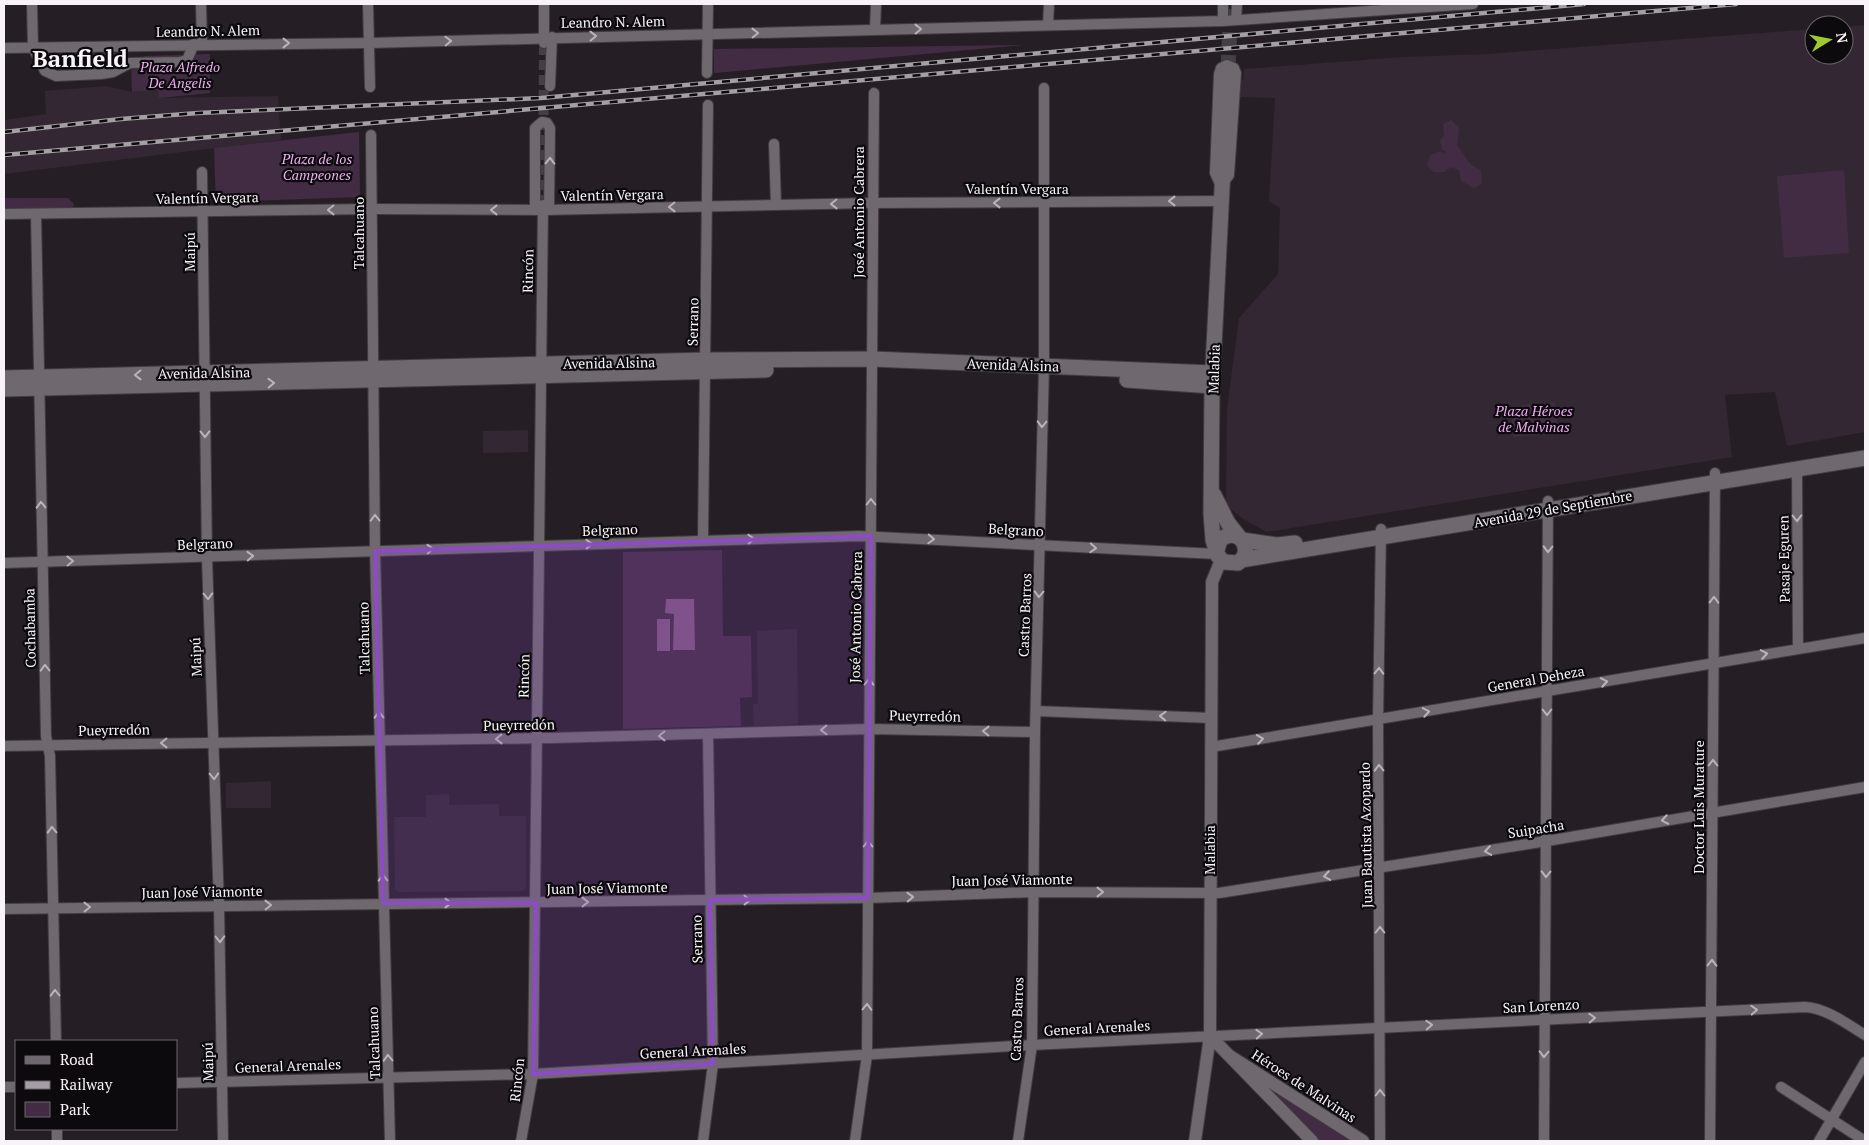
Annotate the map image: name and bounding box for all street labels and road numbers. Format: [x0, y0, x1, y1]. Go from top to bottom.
street label: Leandro N. Alem [561, 11, 665, 32]
street label: Leandro N. Alem [156, 20, 260, 41]
street label: José Antonio Cabrera [849, 146, 868, 278]
street label: Valentín Vergara [965, 179, 1069, 198]
street label: Valentín Vergara [560, 184, 664, 205]
street label: Valentín Vergara [155, 187, 259, 208]
street label: Talcahuano [349, 196, 368, 269]
street label: Maipú [180, 232, 199, 272]
street label: Rincón [518, 248, 537, 293]
street label: Serrano [683, 297, 702, 346]
street label: Malabia [1203, 344, 1224, 394]
street label: Avenida Alsina [563, 352, 655, 373]
street label: Avenida Alsina [967, 353, 1060, 376]
street label: Avenida Alsina [158, 362, 250, 383]
street label: Avenida 29 de Septiembre [1472, 485, 1634, 532]
street label: Pasaje Eguren [1773, 515, 1794, 603]
street label: Belgrano [582, 519, 638, 540]
street label: Belgrano [988, 519, 1045, 540]
street label: Belgrano [177, 533, 233, 554]
street label: José Antonio Cabrera [845, 551, 866, 683]
street label: Castro Barros [1014, 573, 1035, 657]
street label: Cochabamba [19, 588, 40, 668]
street label: Talcahuano [353, 601, 374, 674]
street label: Maipú [185, 637, 206, 677]
street label: Rincón [514, 653, 533, 698]
street label: General Deheza [1486, 661, 1586, 696]
street label: Pueyrredón [889, 705, 962, 726]
street label: Pueyrredón [483, 714, 556, 735]
street label: Pueyrredón [78, 719, 151, 740]
street label: Doctor Luis Murature [1689, 740, 1708, 874]
street label: Juan Bautista Azopardo [1355, 762, 1376, 908]
street label: Suipacha [1507, 815, 1565, 842]
street label: Malabia [1200, 825, 1219, 875]
street label: Juan José Viamonte [951, 869, 1073, 890]
street label: Juan José Viamonte [546, 877, 668, 898]
street label: Juan José Viamonte [141, 881, 263, 902]
street label: Serrano [687, 914, 706, 963]
street label: Castro Barros [1006, 977, 1027, 1061]
street label: San Lorenzo [1502, 994, 1580, 1017]
street label: Talcahuano [363, 1006, 384, 1080]
street label: General Arenales [1043, 1015, 1151, 1040]
street label: General Arenales [639, 1038, 747, 1063]
street label: Maipú [198, 1042, 217, 1082]
street label: Héroes de Malvinas [1248, 1045, 1360, 1127]
street label: General Arenales [234, 1054, 342, 1077]
street label: Rincón [505, 1057, 528, 1103]

